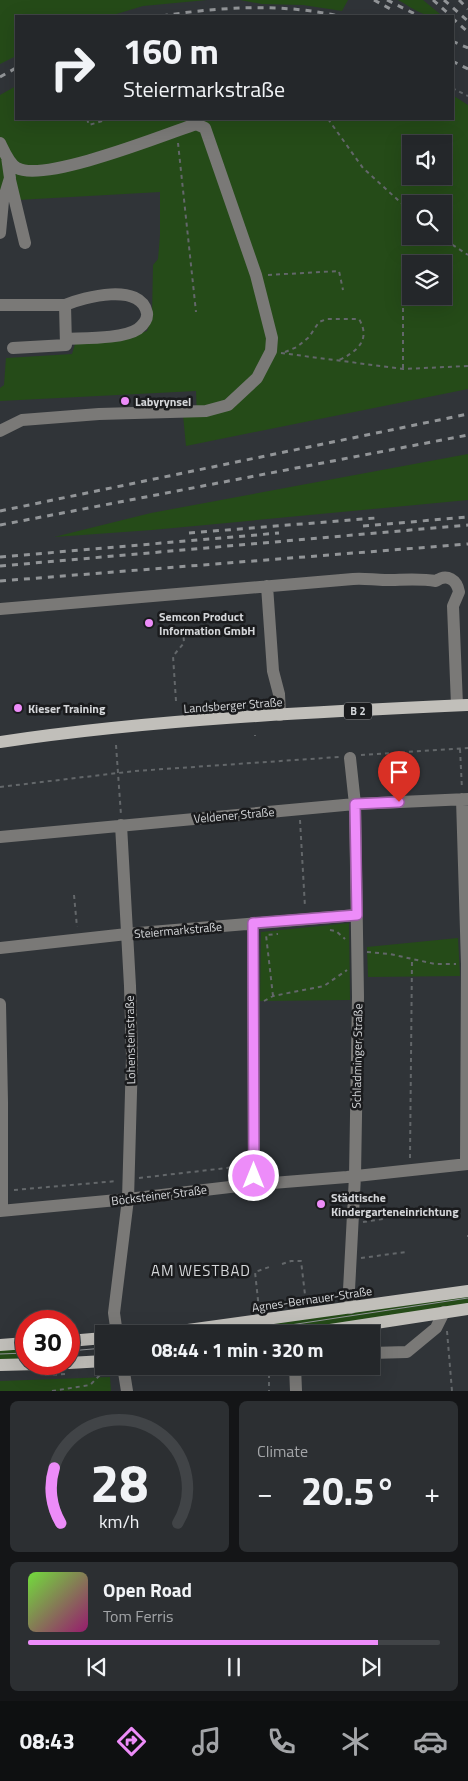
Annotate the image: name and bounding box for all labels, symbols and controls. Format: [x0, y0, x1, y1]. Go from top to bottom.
text: 160 m [123, 24, 219, 78]
icon: right [40, 35, 105, 100]
text: Steiermarkstraße [123, 72, 285, 106]
map controls [402, 135, 452, 305]
button: sound [402, 135, 452, 185]
button: search [402, 195, 452, 245]
button: layers [402, 255, 452, 305]
place label: Labyrynsel [135, 392, 191, 411]
marker: Labyrynsel [119, 395, 131, 407]
place label: Semcon Product Information GmbH [159, 607, 255, 640]
marker: Semcon Product Information GmbH [143, 617, 155, 629]
street label: Landsberger Straße [183, 692, 283, 718]
place label: Kieser Training [28, 699, 106, 718]
marker: Kieser Training [12, 702, 24, 714]
road number: B 2 [344, 702, 372, 719]
pin [378, 751, 420, 802]
icon: arrive [385, 758, 413, 786]
street label: Veldener Straße [193, 802, 275, 828]
street label: Steiermarkstraße [133, 917, 223, 943]
street label: Lohensteinstraße [120, 995, 140, 1085]
street label: Schladminger Straße [347, 1003, 367, 1109]
position arrow [227, 1149, 279, 1201]
street label: Böcksteiner Straße [110, 1180, 208, 1210]
place label: Städtische Kindergarteneinrichtung [331, 1188, 459, 1221]
marker: Städtische Kindergarteneinrichtung [315, 1198, 327, 1210]
district label: AM WESTBAD [151, 1259, 251, 1282]
street label: Agnes-Bernauer-Straße [251, 1281, 373, 1317]
speed limit sign: 30 [15, 1310, 80, 1375]
text: 08:44 · 1 min · 320 m [151, 1335, 324, 1364]
text: Climate [257, 1439, 308, 1463]
text: 28 [90, 1443, 149, 1522]
text: 20.5° [301, 1462, 396, 1520]
text: − [257, 1471, 273, 1514]
text: + [424, 1471, 440, 1514]
text: km/h [99, 1508, 140, 1535]
text: Open Road [103, 1575, 192, 1604]
text: Tom Ferris [103, 1604, 174, 1628]
icon: previous [83, 1653, 111, 1681]
icon: pause [220, 1653, 248, 1681]
icon: next [357, 1653, 385, 1681]
text: 08:43 [20, 1724, 75, 1758]
icon: directions [114, 1724, 149, 1759]
icon: music [189, 1724, 224, 1759]
icon: phone [264, 1724, 299, 1759]
icon: climate [338, 1724, 373, 1759]
icon: car [413, 1724, 448, 1759]

